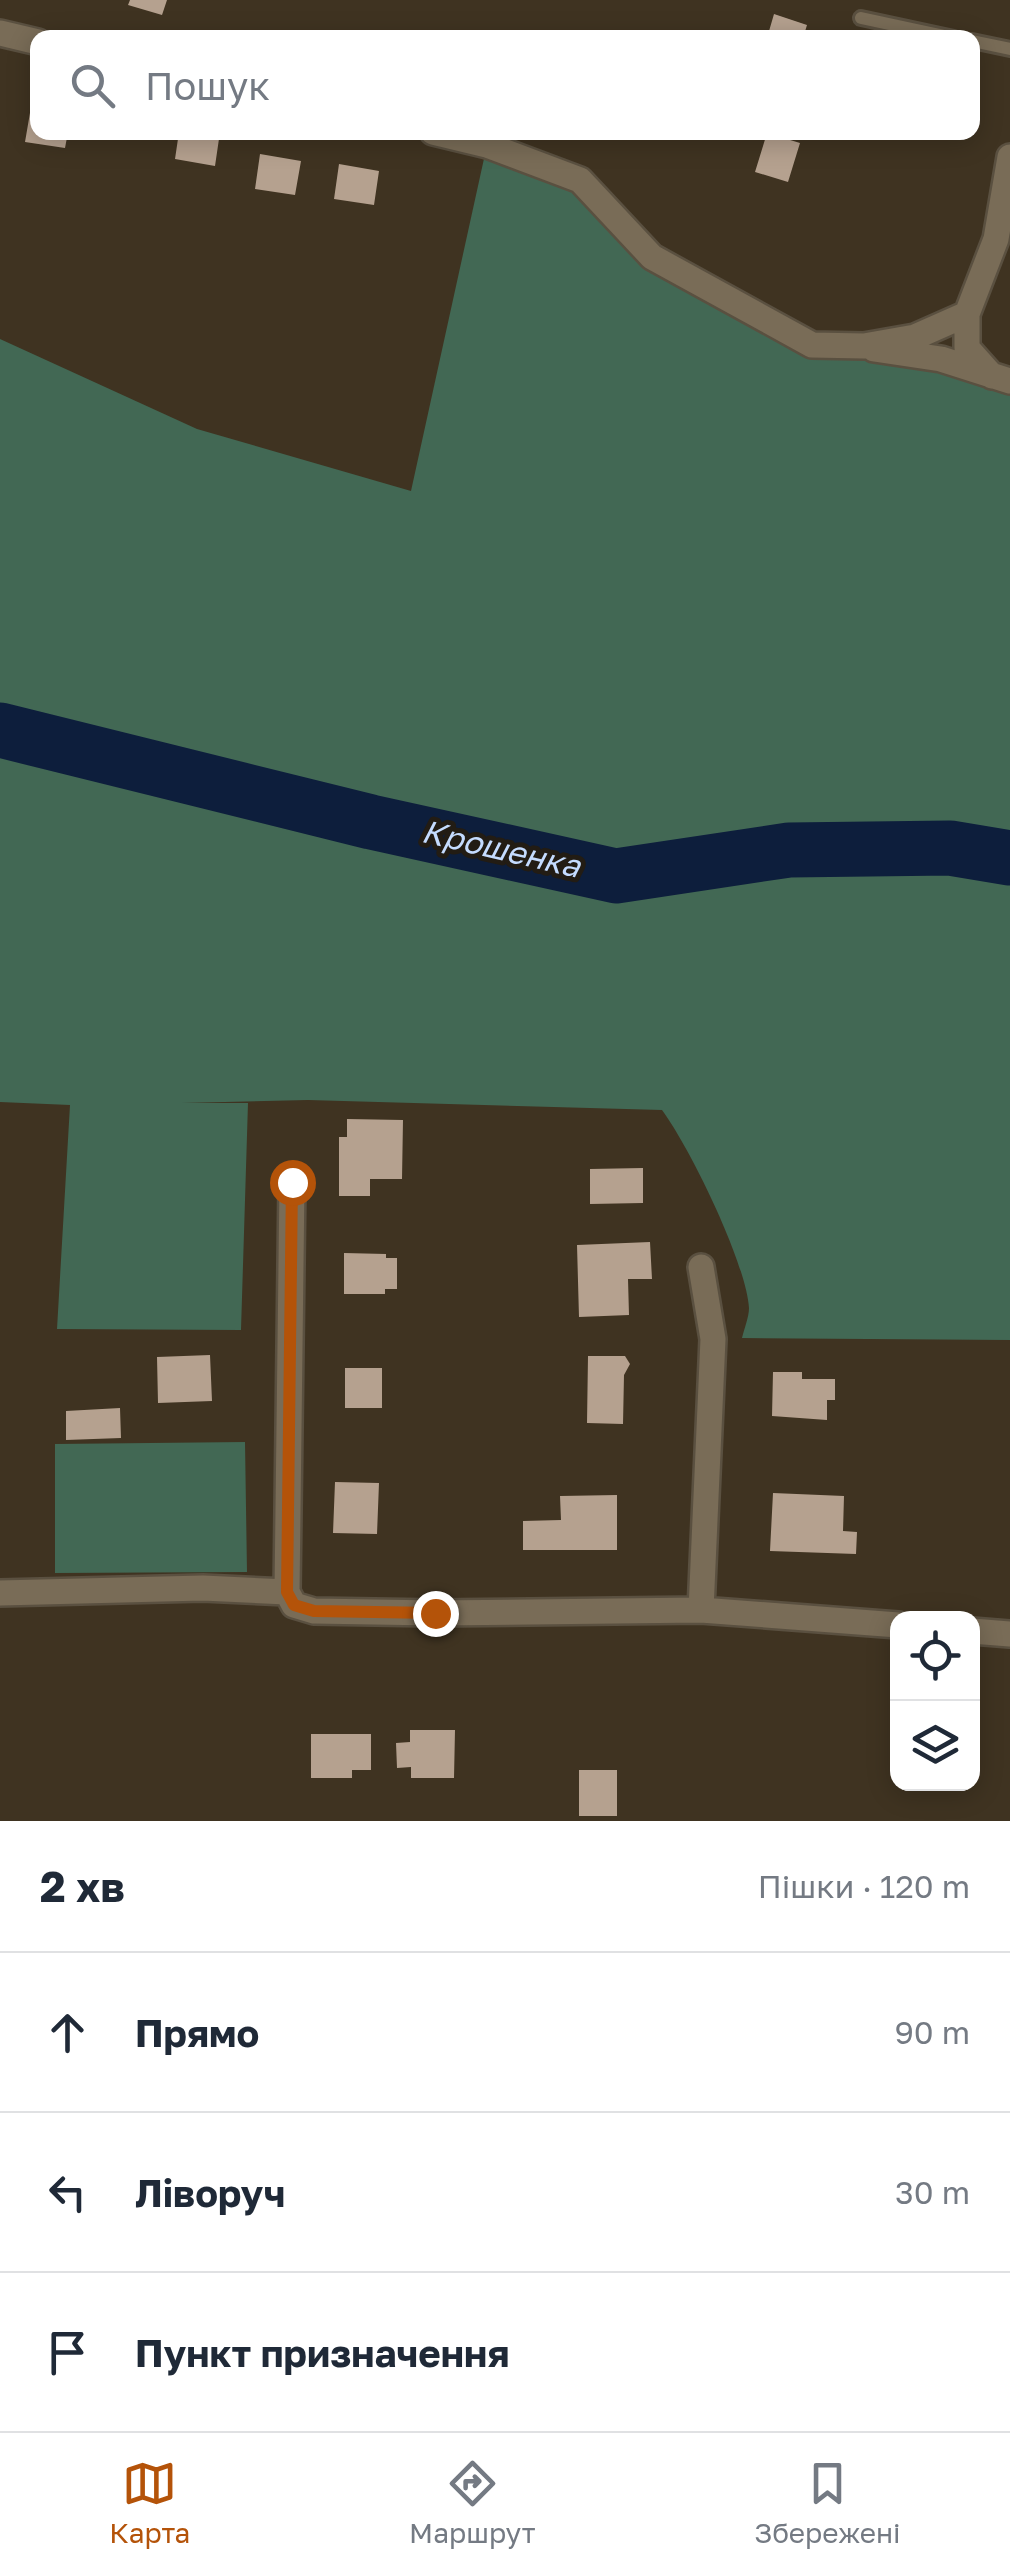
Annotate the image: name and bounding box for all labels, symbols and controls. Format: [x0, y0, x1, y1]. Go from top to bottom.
search box [30, 30, 980, 140]
icon: search [65, 58, 120, 113]
text: Пошук [145, 63, 270, 108]
water label: Крошенка [418, 811, 586, 885]
route start [270, 1160, 316, 1206]
route end [413, 1591, 459, 1637]
map controls [890, 1611, 980, 1791]
button: locate [890, 1611, 980, 1701]
button: layers [890, 1701, 980, 1791]
text: 2 хв [40, 1861, 125, 1911]
text: Пішки · 120 m [758, 1867, 970, 1905]
icon: ahead [40, 2005, 95, 2060]
text: Прямо [135, 2010, 259, 2055]
text: 90 m [894, 2013, 970, 2051]
icon: left [40, 2165, 95, 2220]
text: Ліворуч [135, 2170, 286, 2215]
text: 30 m [895, 2173, 970, 2211]
icon: arrive [40, 2325, 95, 2380]
text: Пункт призначення [135, 2330, 509, 2375]
tab: Карта [109, 2456, 190, 2549]
tab: Маршрут [409, 2456, 536, 2549]
tab: Збережені [754, 2456, 901, 2549]

